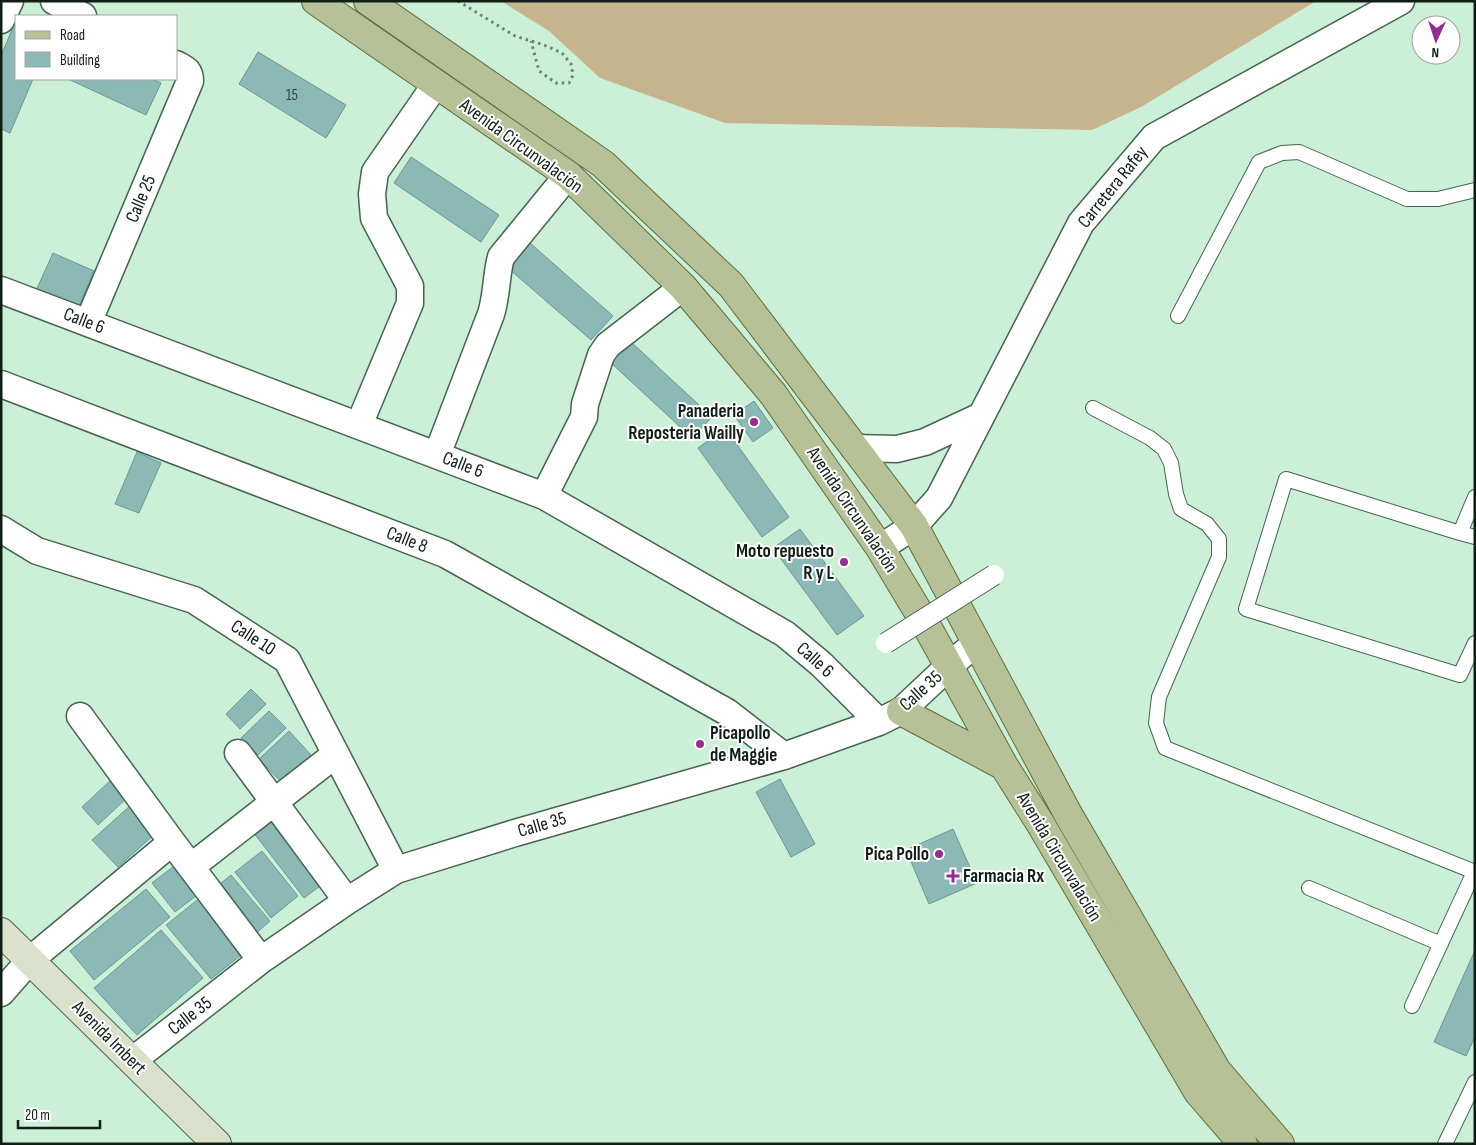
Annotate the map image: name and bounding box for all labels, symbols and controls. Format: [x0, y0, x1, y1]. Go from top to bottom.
legend [15, 15, 178, 80]
north arrow [1411, 15, 1461, 65]
text: Road [60, 26, 85, 45]
text: N [1431, 44, 1440, 61]
text: Building [60, 51, 100, 70]
house number: 15 [286, 86, 298, 105]
street label: Avenida Circunvalación [454, 93, 587, 198]
street label: Carretera Rafey [1073, 141, 1153, 233]
street label: Calle 25 [121, 172, 161, 226]
street label: Calle 6 [60, 303, 108, 339]
place label: Panaderia Reposteria Wailly [628, 400, 744, 445]
marker: Panaderia Reposteria Wailly [748, 416, 760, 428]
street label: Avenida Circunvalación [801, 442, 903, 577]
street label: Calle 6 [439, 447, 487, 483]
street label: Calle 8 [383, 522, 431, 558]
place label: Moto repuesto R y L [736, 540, 835, 585]
marker: Moto repuesto R y L [838, 556, 850, 568]
street label: Calle 10 [226, 615, 280, 661]
street label: Calle 6 [792, 637, 838, 683]
street label: Calle 35 [895, 666, 947, 716]
place label: Picapollo de Maggie [710, 722, 777, 767]
marker: Picapollo de Maggie [694, 738, 706, 750]
street label: Avenida Circunvalación [1011, 787, 1107, 926]
street label: Calle 35 [515, 807, 569, 843]
place label: Pica Pollo [865, 843, 929, 866]
marker: Pica Pollo [933, 848, 945, 860]
place label: Farmacia Rx [963, 865, 1044, 888]
marker: Farmacia Rx [947, 870, 959, 882]
street label: Calle 35 [163, 992, 217, 1040]
street label: Avenida Imbert [66, 995, 151, 1080]
scale bar [18, 1098, 100, 1130]
text: 20 m [25, 1106, 50, 1125]

